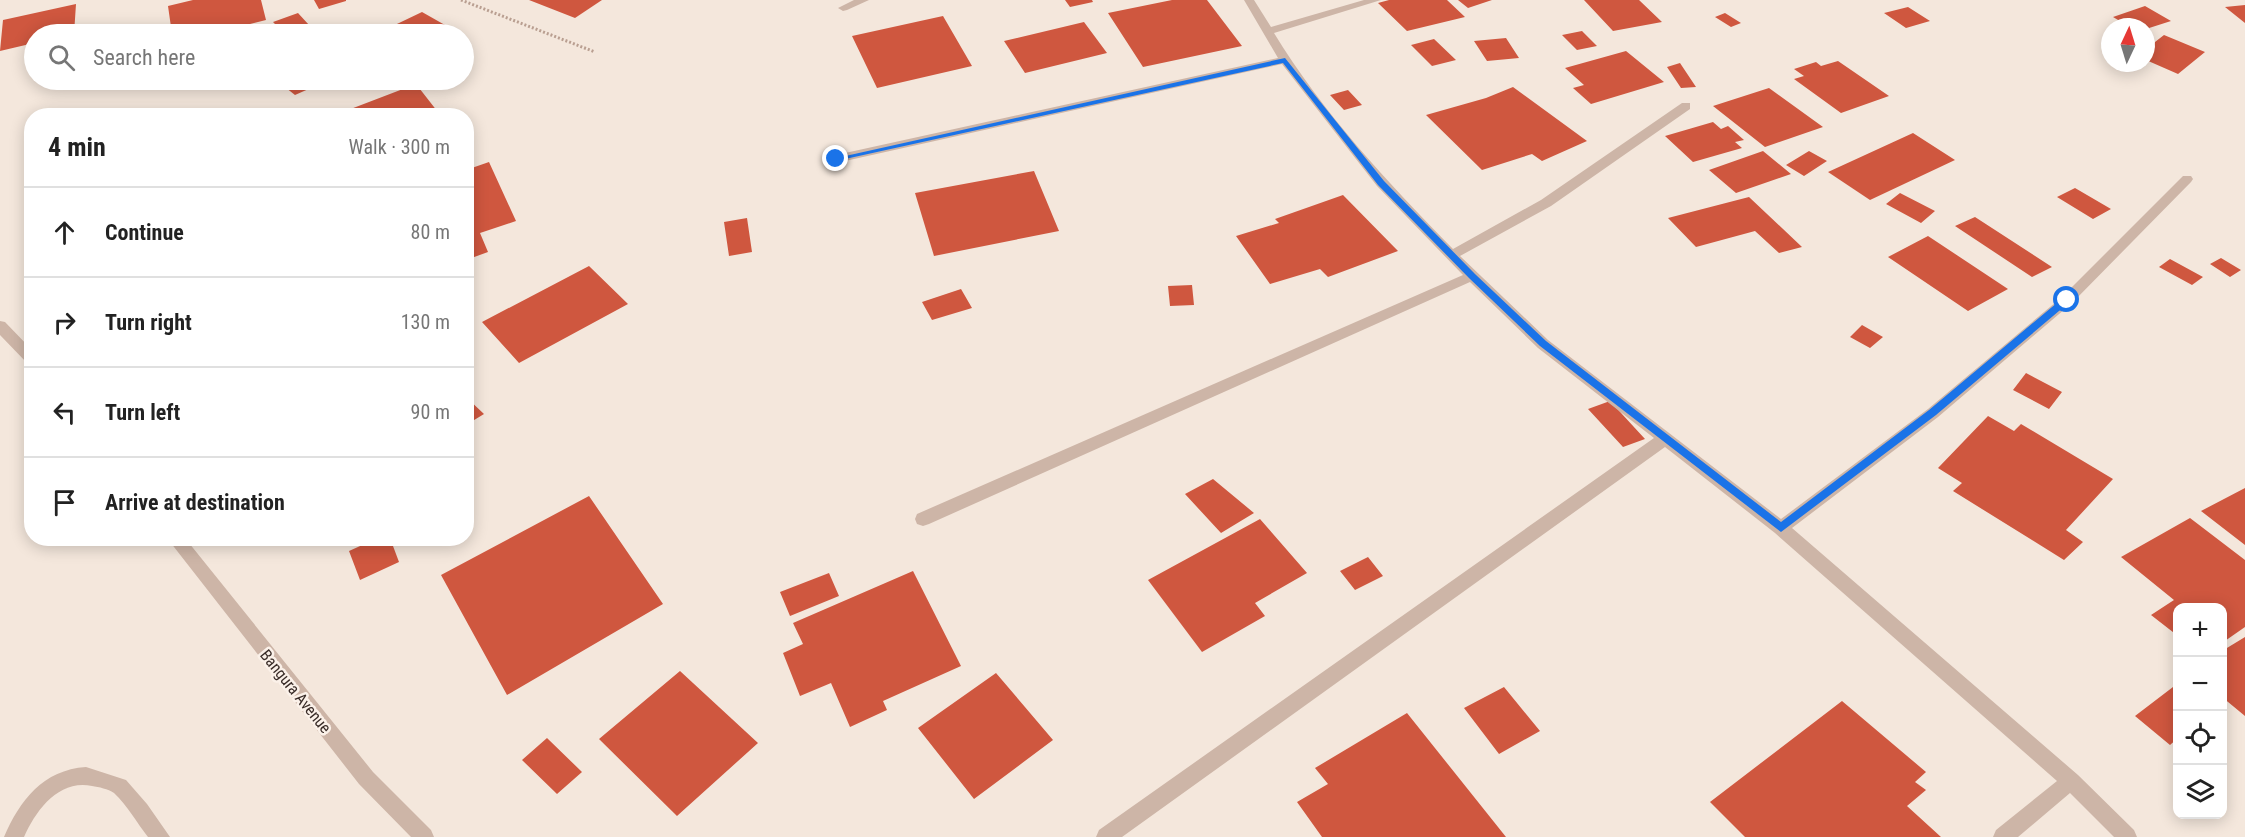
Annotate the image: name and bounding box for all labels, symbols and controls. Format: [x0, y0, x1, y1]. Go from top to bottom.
north arrow [2101, 18, 2155, 72]
search box [24, 24, 474, 90]
icon: search [45, 41, 78, 74]
text: Search here [93, 45, 195, 70]
text: 4 min [48, 132, 106, 162]
text: Walk · 300 m [349, 135, 450, 159]
route end [822, 145, 848, 171]
icon: ahead [48, 216, 81, 249]
text: Continue [105, 220, 184, 245]
text: 80 m [411, 220, 450, 244]
route start [2053, 286, 2079, 312]
icon: right [48, 306, 81, 339]
text: Turn right [105, 310, 192, 335]
text: 130 m [401, 310, 450, 334]
icon: left [48, 396, 81, 429]
text: Turn left [105, 400, 180, 425]
text: 90 m [411, 400, 450, 424]
icon: arrive [48, 486, 81, 519]
text: Arrive at destination [105, 490, 285, 515]
map controls [2173, 603, 2227, 819]
button: + [2173, 603, 2227, 657]
street label: Bangura Avenue [256, 646, 335, 737]
button: − [2173, 657, 2227, 711]
button: locate [2173, 711, 2227, 765]
button: layers [2173, 765, 2227, 819]

